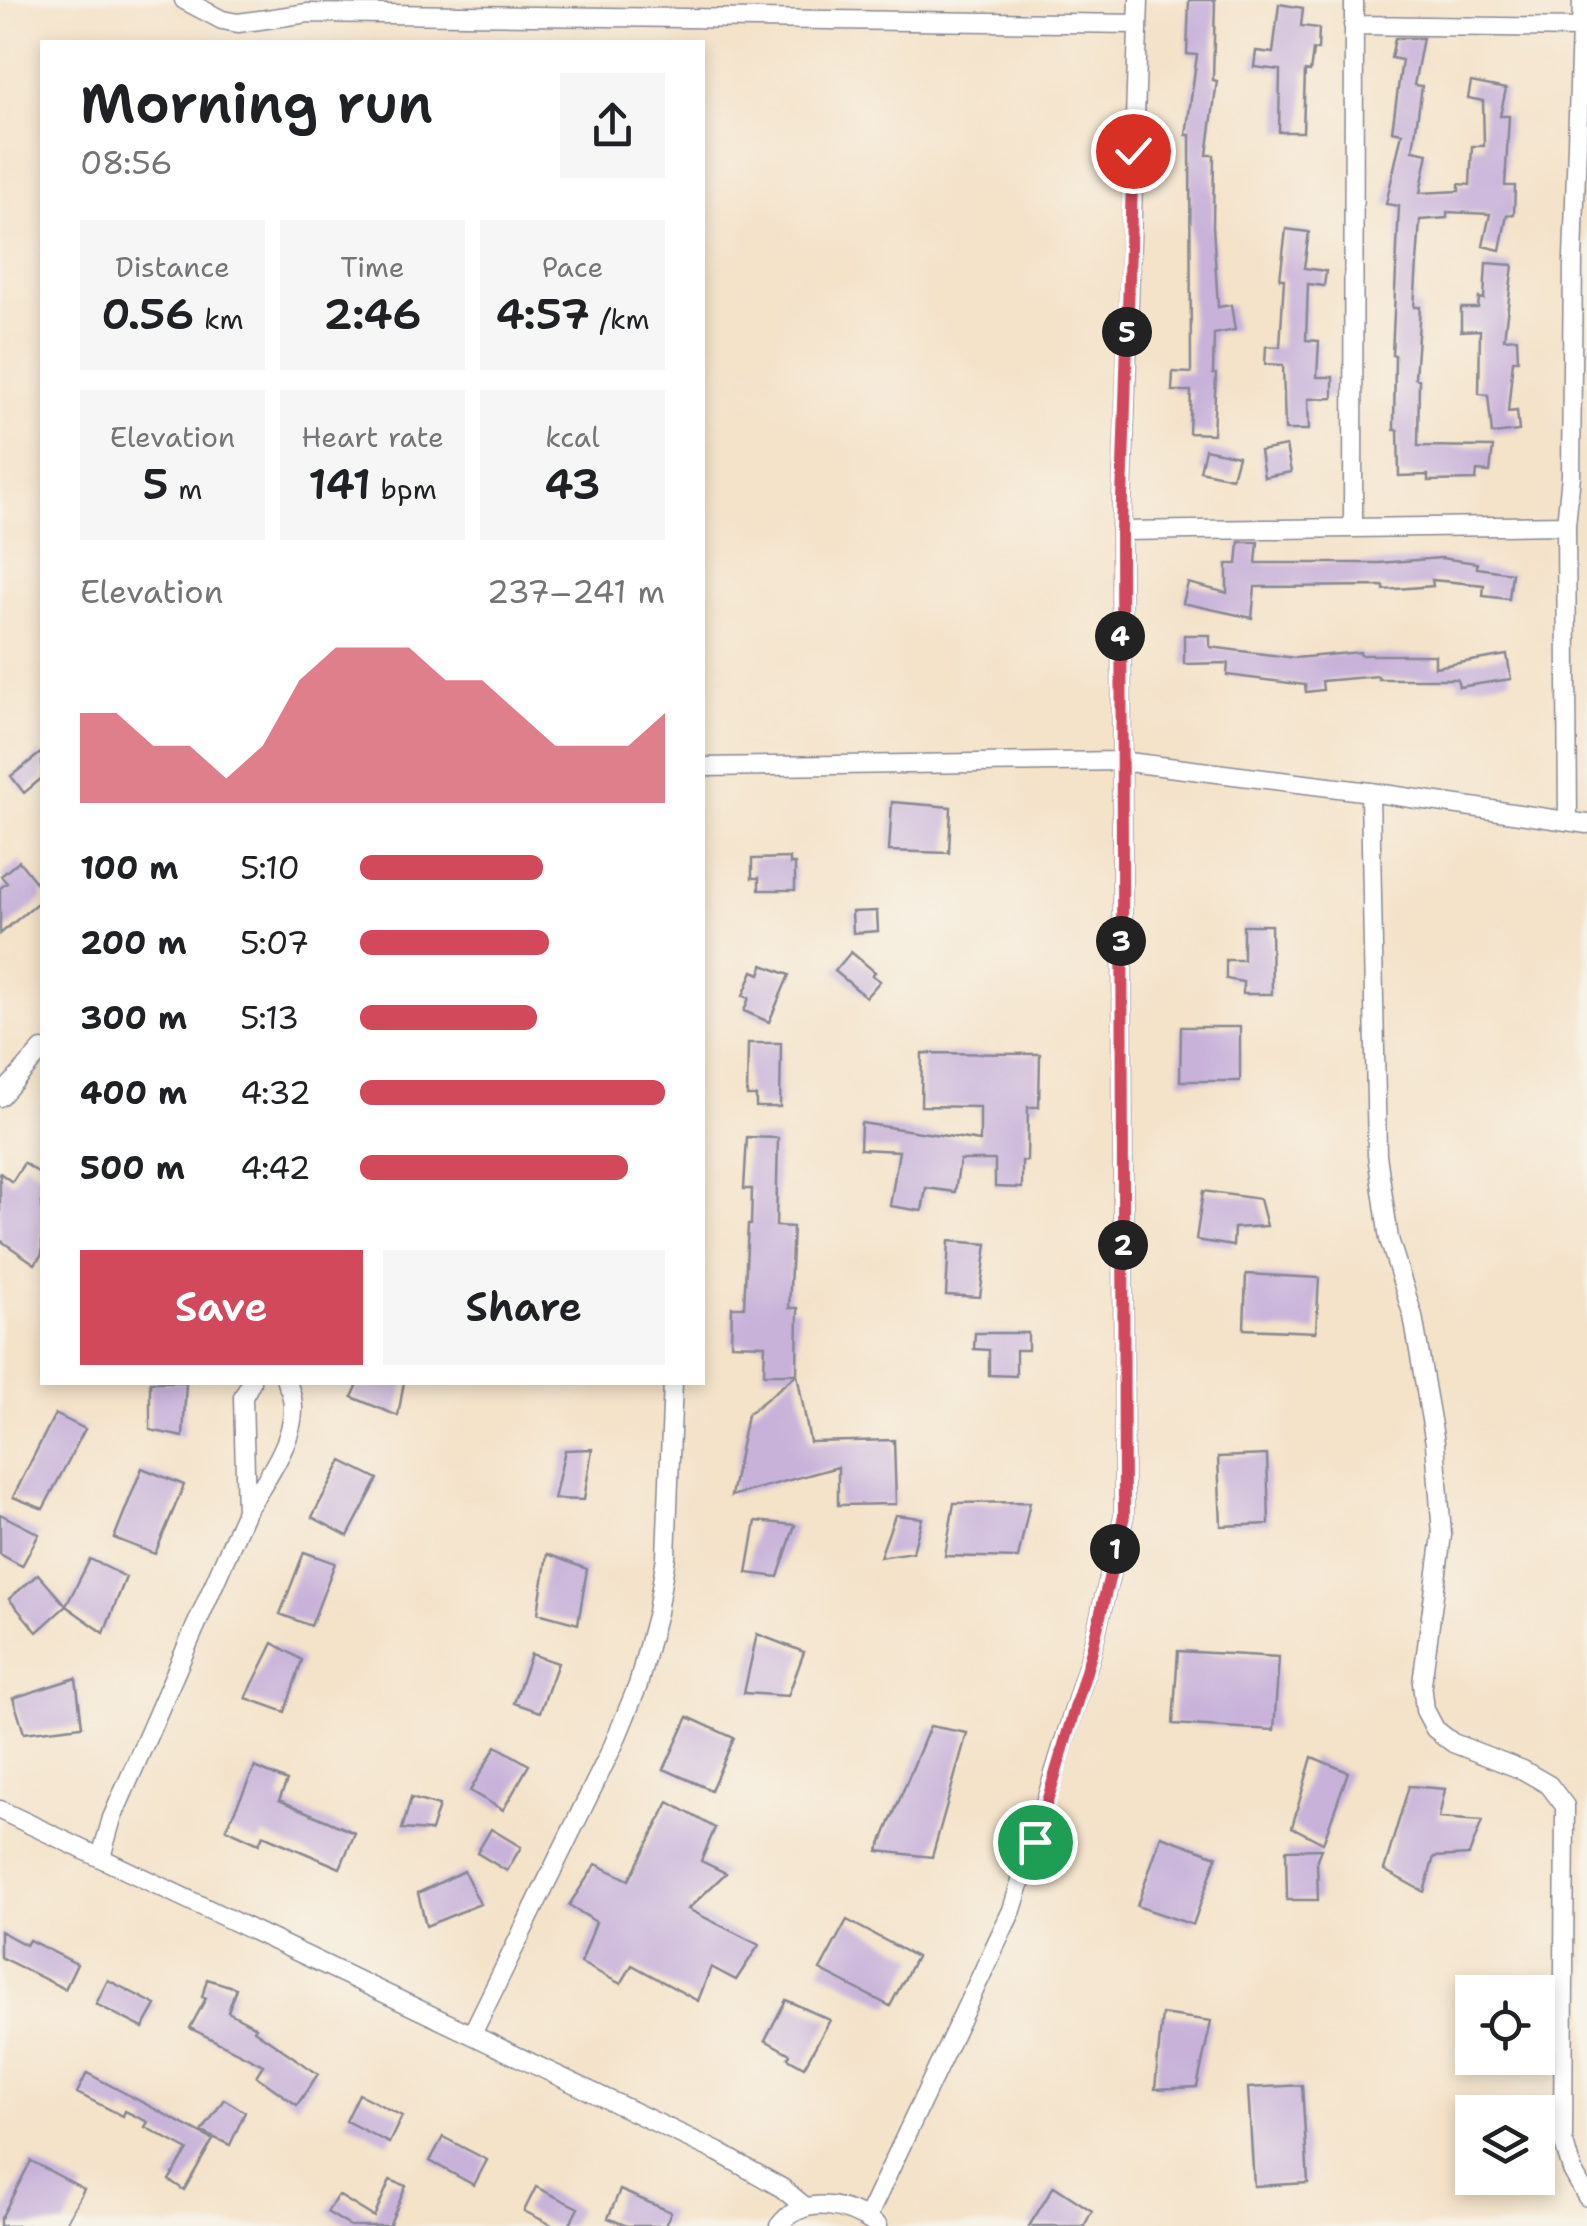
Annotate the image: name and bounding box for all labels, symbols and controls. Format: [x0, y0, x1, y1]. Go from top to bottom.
text: Morning run [80, 66, 433, 140]
button: share [560, 73, 665, 178]
pin [1091, 109, 1176, 194]
icon: check [1106, 124, 1161, 179]
text: 08:56 [80, 141, 173, 184]
text: Distance [115, 248, 230, 286]
text: Time [340, 248, 405, 286]
text: Pace [542, 248, 603, 286]
text: 0.56 [101, 286, 195, 342]
text: 2:46 [323, 286, 422, 342]
text: 4:57 [495, 286, 590, 342]
text: km [195, 300, 244, 338]
text: /km [590, 300, 650, 338]
pin: 5 [1102, 307, 1152, 357]
text: 5 [1118, 313, 1136, 351]
text: Elevation [110, 418, 235, 456]
text: Heart rate [301, 418, 444, 456]
text: kcal [545, 418, 600, 456]
text: 5 [143, 456, 169, 512]
text: 141 [308, 456, 371, 512]
text: 43 [544, 456, 601, 512]
text: m [169, 470, 202, 508]
text: bpm [371, 470, 437, 508]
text: Elevation [80, 570, 223, 613]
text: 237–241 m [487, 570, 665, 613]
pin: 4 [1095, 611, 1145, 661]
text: 4 [1110, 617, 1130, 655]
text: 100 m [80, 846, 179, 889]
text: 5:10 [240, 846, 300, 889]
pin: 3 [1096, 916, 1146, 966]
text: 200 m [80, 921, 187, 964]
text: 5:07 [240, 921, 309, 964]
text: 3 [1111, 922, 1131, 960]
text: 300 m [80, 996, 187, 1039]
text: 5:13 [240, 996, 299, 1039]
text: 400 m [80, 1071, 187, 1114]
text: 4:32 [240, 1071, 311, 1114]
text: 500 m [80, 1146, 185, 1189]
text: 4:42 [240, 1146, 311, 1189]
pin: 2 [1098, 1220, 1148, 1270]
text: 2 [1113, 1226, 1133, 1264]
button: Save [80, 1250, 363, 1365]
button: Share [383, 1250, 665, 1365]
pin: 1 [1090, 1524, 1140, 1574]
text: 1 [1109, 1530, 1121, 1568]
pin [993, 1800, 1078, 1885]
icon: arrive [1008, 1815, 1063, 1870]
map controls [1455, 1975, 1555, 2195]
button: locate [1455, 1975, 1555, 2075]
button: layers [1455, 2095, 1555, 2195]

